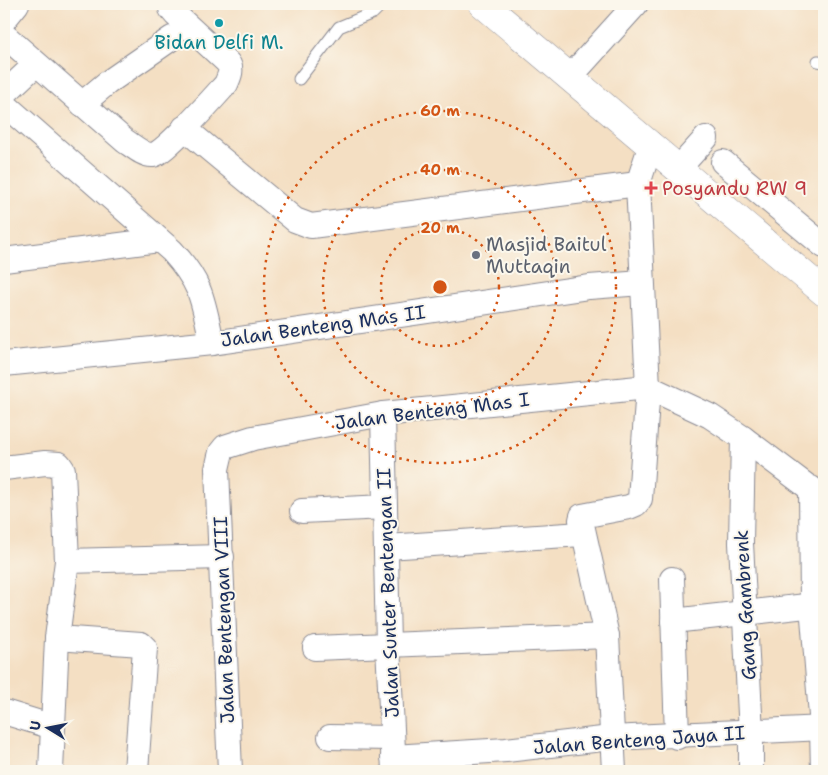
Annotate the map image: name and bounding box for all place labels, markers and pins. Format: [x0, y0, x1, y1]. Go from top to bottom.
marker: Bidan Delfi M. [213, 17, 225, 29]
place label: Bidan Delfi M. [154, 30, 284, 55]
place label: Posyandu RW 9 [662, 176, 807, 201]
marker: Posyandu RW 9 [644, 181, 658, 195]
place label: Masjid Baitul Muttaqin [486, 232, 607, 279]
marker: Masjid Baitul Muttaqin [470, 249, 482, 261]
centre of rings [431, 278, 449, 296]

